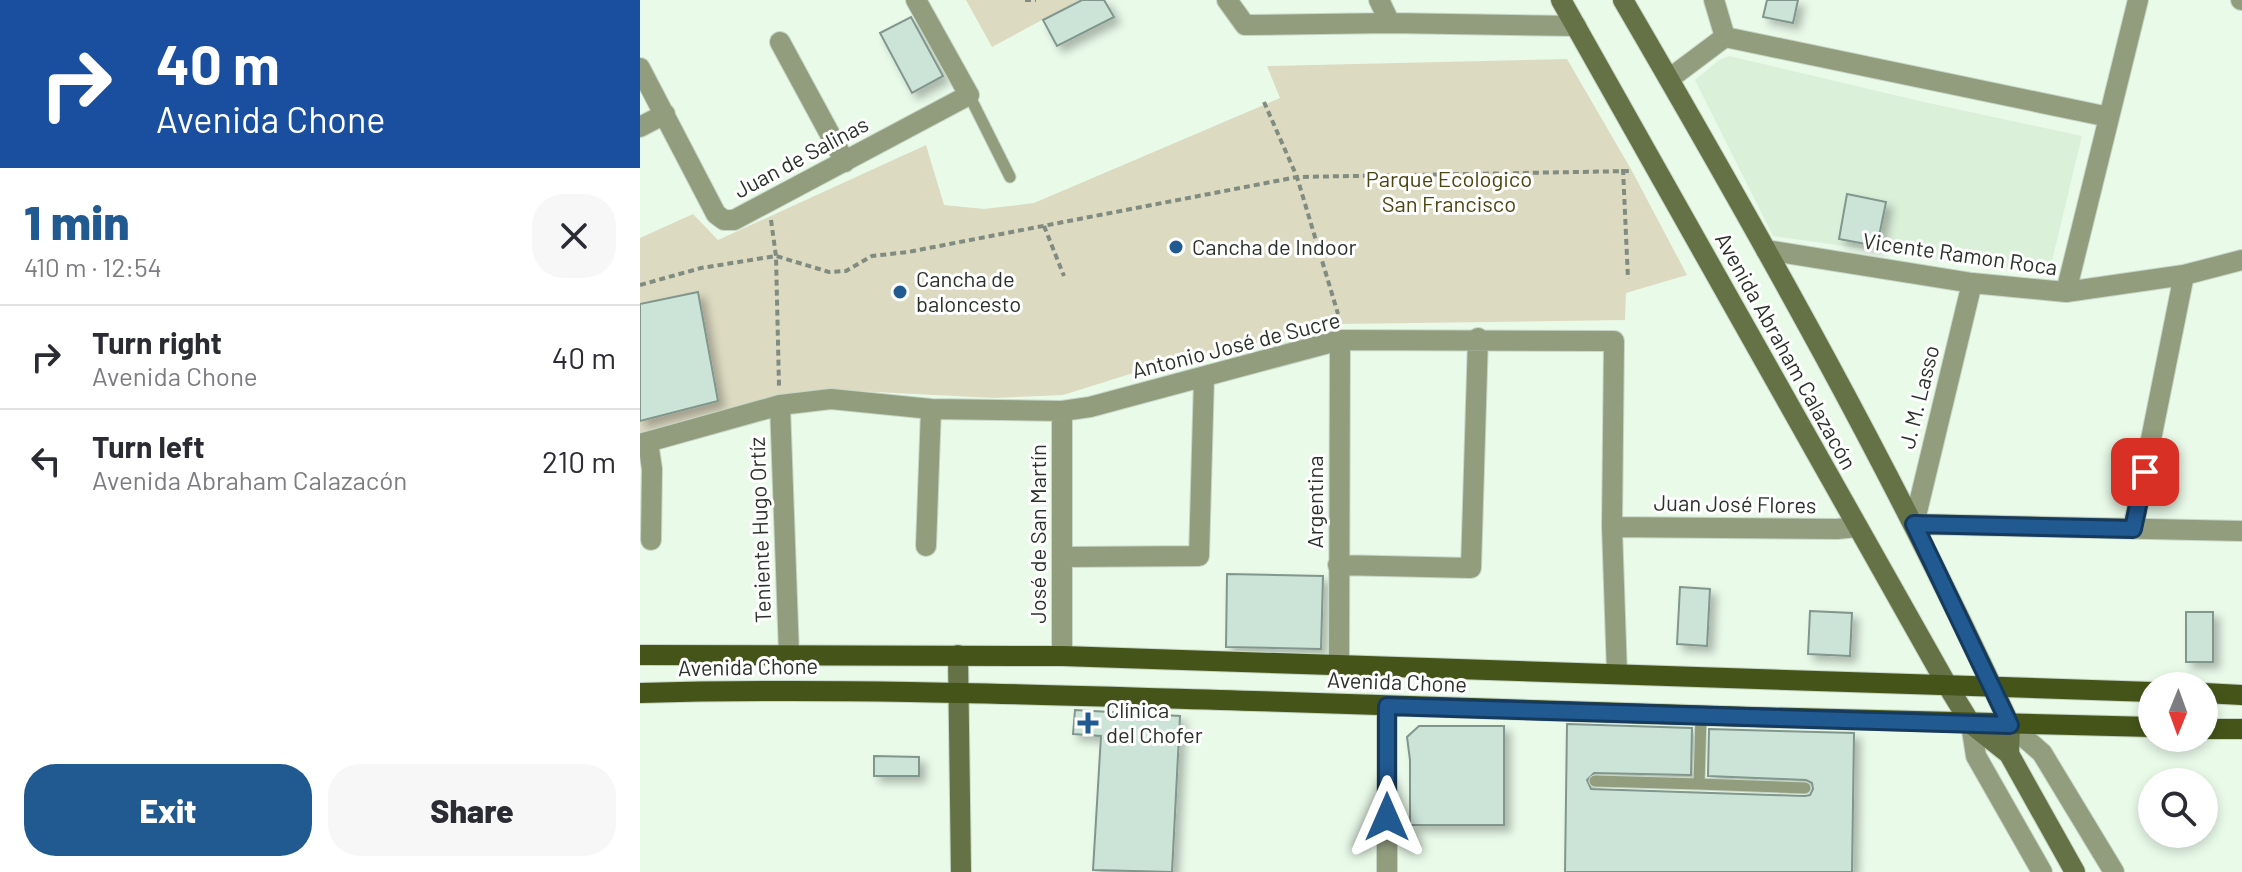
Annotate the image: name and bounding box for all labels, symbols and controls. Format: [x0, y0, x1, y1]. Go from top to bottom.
text: 40 m [156, 29, 280, 96]
icon: right [24, 32, 128, 136]
text: Avenida Chone [156, 97, 385, 140]
street label: Juan de Salinas [729, 110, 872, 202]
park label: Parque Ecologico San Francisco [1366, 165, 1532, 216]
text: 1 min [24, 192, 130, 250]
button: close [532, 194, 616, 278]
street label: Vicente Ramon Roca [1861, 226, 2059, 280]
street label: Avenida Abraham Calazacón [1711, 228, 1863, 473]
place label: Cancha de Indoor [1192, 233, 1357, 259]
marker: Cancha de Indoor [1167, 238, 1185, 256]
text: 410 m · 12:54 [24, 251, 162, 282]
place label: Cancha de baloncesto [916, 265, 1021, 316]
marker: Cancha de baloncesto [891, 283, 909, 301]
street label: Antonio José de Sucre [1129, 306, 1343, 383]
text: Turn right [92, 324, 222, 360]
icon: right [24, 335, 68, 379]
text: 40 m [552, 339, 616, 375]
street label: J. M. Lasso [1893, 342, 1943, 451]
text: Avenida Chone [92, 360, 258, 391]
text: Turn left [92, 428, 205, 464]
street label: Teniente Hugo Ortíz [743, 436, 775, 624]
pin [2111, 438, 2179, 506]
icon: left [24, 439, 68, 483]
text: 210 m [542, 443, 616, 479]
street label: José de San Martín [1024, 444, 1050, 624]
icon: arrive [2123, 450, 2167, 494]
street label: Argentina [1301, 455, 1327, 549]
text: Avenida Abraham Calazacón [92, 464, 407, 495]
street label: Juan José Flores [1653, 489, 1817, 517]
street label: Avenida Chone [678, 652, 818, 680]
street label: Avenida Chone [1327, 666, 1468, 696]
north arrow [2138, 672, 2218, 752]
map controls [2138, 672, 2218, 848]
place label: Clínica del Chofer [1106, 696, 1203, 747]
marker: Clínica del Chofer [1077, 712, 1099, 734]
button: Exit [24, 764, 312, 856]
button: Share [328, 764, 616, 856]
button: search [2138, 768, 2218, 848]
position arrow [1345, 775, 1429, 859]

